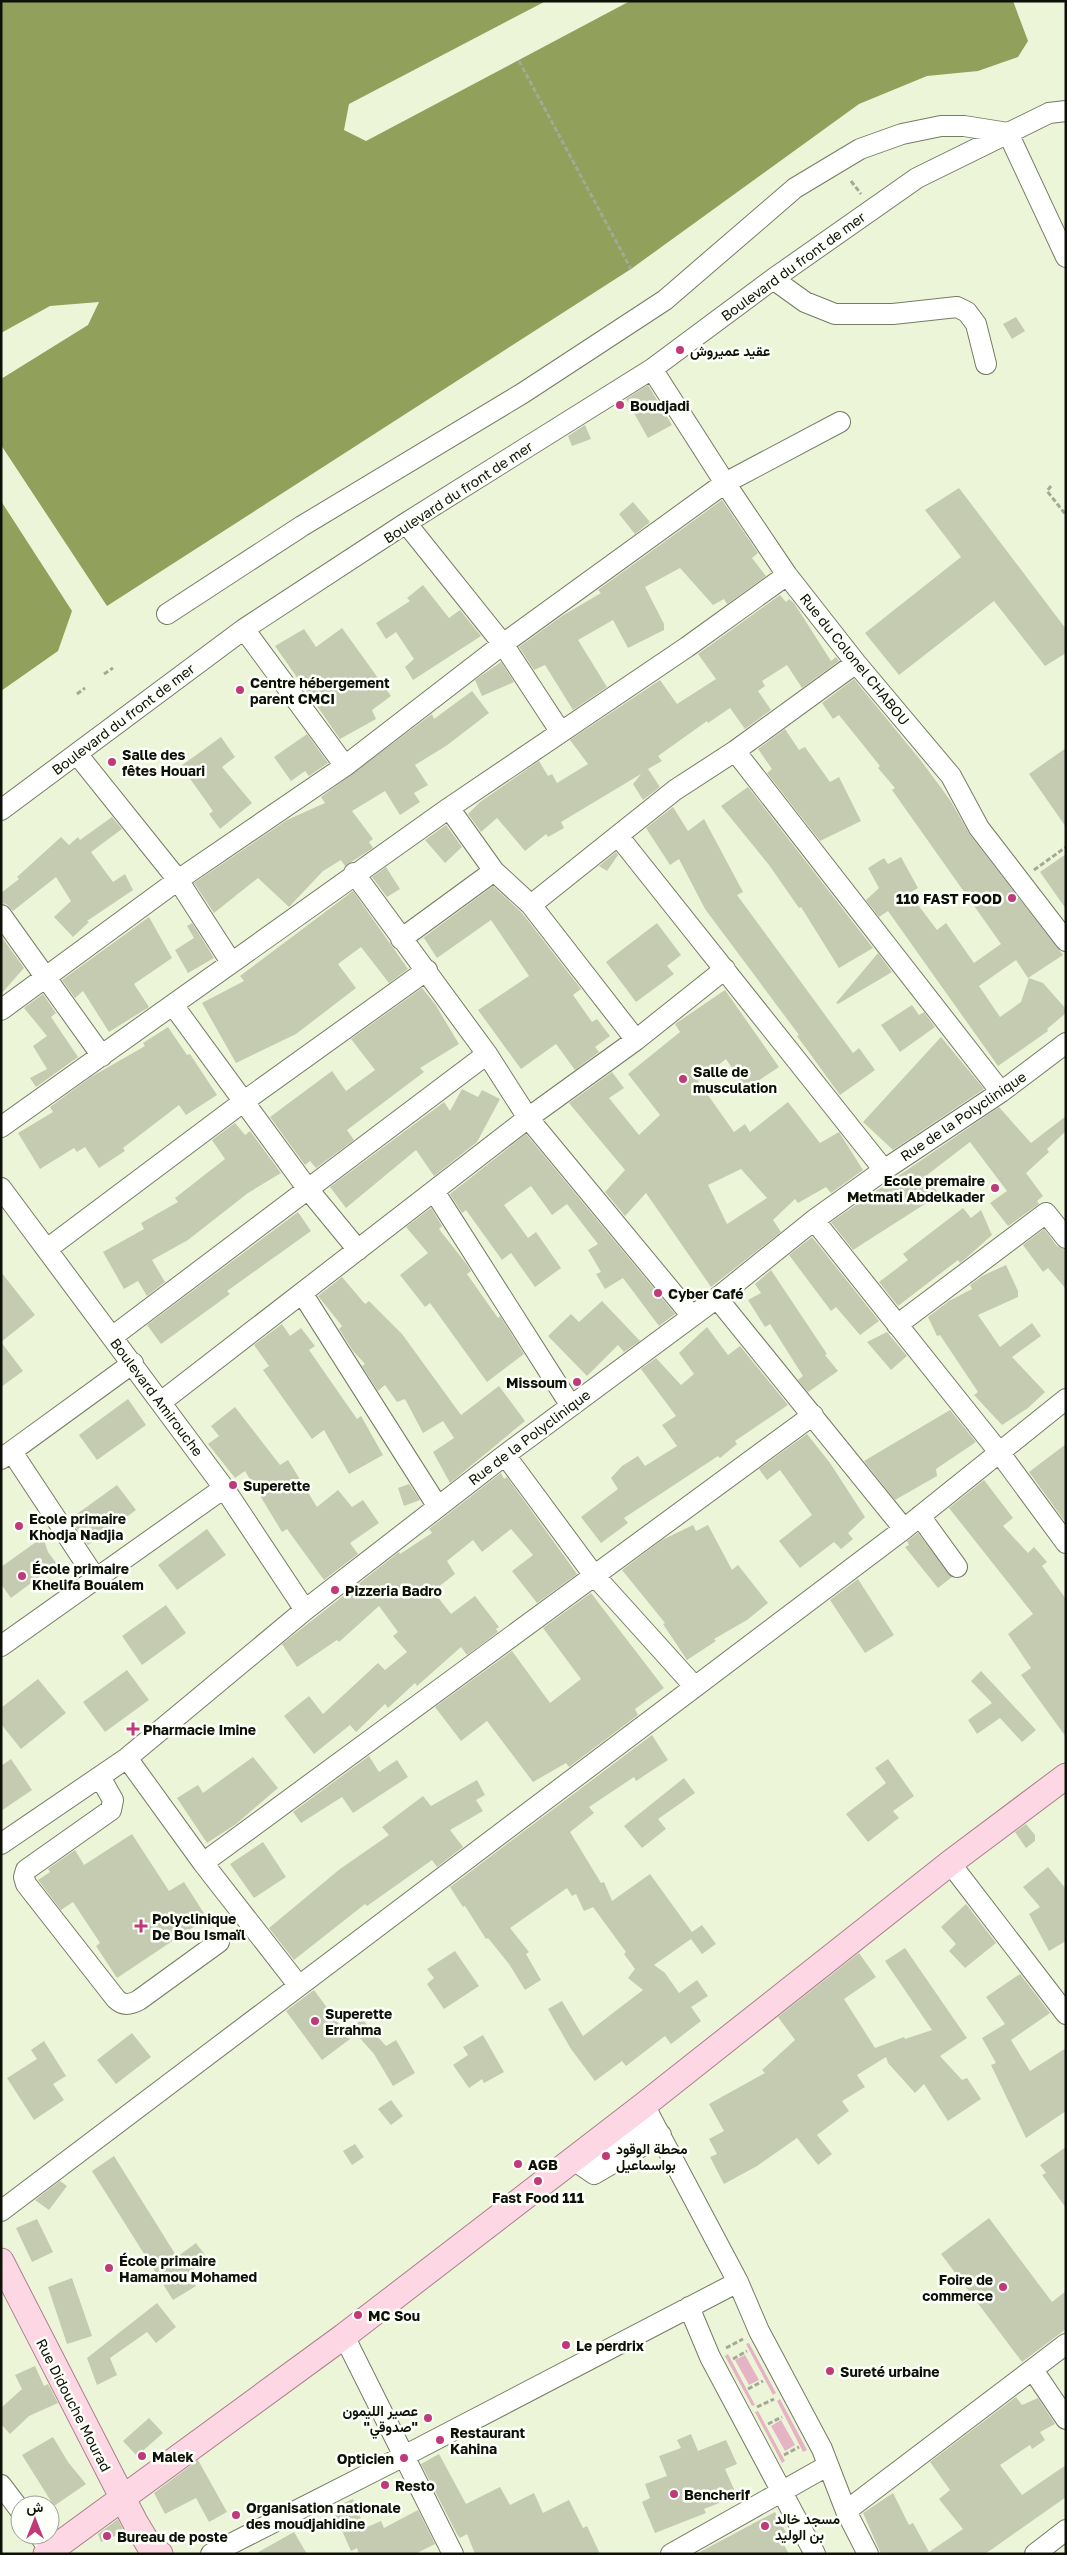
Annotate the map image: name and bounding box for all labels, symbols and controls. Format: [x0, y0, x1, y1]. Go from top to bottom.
street label: Boulevard du front de mer [717, 208, 869, 324]
place label: عقيد عميروش [690, 342, 770, 360]
marker: عقيد عميروش [674, 344, 686, 356]
place label: Boudjadi [630, 397, 690, 414]
marker: Boudjadi [614, 399, 626, 411]
street label: Boulevard du front de mer [380, 437, 536, 547]
street label: Rue du Colonel CHABOU [797, 590, 913, 728]
street label: Boulevard du front de mer [48, 659, 198, 778]
place label: Centre hébergement parent CMCI [250, 674, 390, 707]
marker: Centre hébergement parent CMCI [234, 684, 246, 696]
place label: Salle des fêtes Houari [122, 746, 205, 779]
marker: Salle des fêtes Houari [106, 756, 118, 768]
place label: 110 FAST FOOD [896, 890, 1002, 907]
marker: 110 FAST FOOD [1006, 892, 1018, 904]
place label: Salle de musculation [693, 1063, 777, 1096]
street label: Rue de la Polyclinique [897, 1068, 1029, 1164]
marker: Salle de musculation [677, 1073, 689, 1085]
place label: Ecole premaire Metmati Abdelkader [847, 1172, 986, 1205]
marker: Ecole premaire Metmati Abdelkader [989, 1182, 1001, 1194]
place label: Cyber Café [668, 1285, 744, 1302]
marker: Cyber Café [652, 1287, 664, 1299]
street label: Boulevard Amirouche [107, 1335, 207, 1459]
place label: Missoum [506, 1374, 567, 1391]
marker: Missoum [571, 1376, 583, 1388]
street label: Rue de la Polyclinique [465, 1386, 593, 1488]
place label: Superette [243, 1477, 310, 1494]
marker: Superette [227, 1479, 239, 1491]
place label: Ecole primaire Khodja Nadjia [29, 1510, 126, 1543]
marker: Ecole primaire Khodja Nadjia [13, 1520, 25, 1532]
place label: École primaire Khelifa Boualem [32, 1560, 144, 1593]
marker: École primaire Khelifa Boualem [16, 1570, 28, 1582]
place label: Pizzeria Badro [345, 1582, 442, 1599]
marker: Pizzeria Badro [329, 1584, 341, 1596]
place label: Pharmacie Imine [143, 1721, 256, 1738]
marker: Pharmacie Imine [127, 1723, 139, 1735]
place label: Polyclinique De Bou Ismaïl [152, 1910, 246, 1943]
marker: Polyclinique De Bou Ismaïl [134, 1919, 148, 1933]
place label: Superette Errahma [325, 2005, 392, 2038]
marker: Superette Errahma [309, 2015, 321, 2027]
place label: محطة الوقود بواسماعيل [616, 2140, 688, 2174]
marker: محطة الوقود بواسماعيل [600, 2150, 612, 2162]
place label: AGB [528, 2156, 558, 2173]
marker: AGB [512, 2158, 524, 2170]
marker: Fast Food 111 [532, 2175, 544, 2187]
place label: Fast Food 111 [492, 2189, 584, 2206]
place label: École primaire Hamamou Mohamed [119, 2252, 257, 2285]
marker: École primaire Hamamou Mohamed [103, 2262, 115, 2274]
place label: Foire de commerce [922, 2271, 993, 2304]
marker: Foire de commerce [997, 2281, 1009, 2293]
place label: MC Sou [368, 2307, 420, 2324]
marker: MC Sou [352, 2309, 364, 2321]
street label: Rue Didouche Mourad [33, 2336, 115, 2474]
place label: Le perdrix [576, 2337, 644, 2354]
marker: Le perdrix [560, 2339, 572, 2351]
place label: Sureté urbaine [840, 2363, 940, 2380]
marker: Sureté urbaine [824, 2365, 836, 2377]
place label: عصير الليمون "صدوقي" [342, 2402, 418, 2439]
marker: عصير الليمون "صدوقي" [422, 2412, 434, 2424]
place label: Restaurant Kahina [450, 2424, 525, 2457]
marker: Restaurant Kahina [434, 2434, 446, 2446]
place label: Malek [152, 2448, 194, 2465]
marker: Malek [136, 2450, 148, 2462]
place label: Opticien [337, 2450, 394, 2467]
marker: Opticien [398, 2452, 410, 2464]
place label: Resto [395, 2477, 435, 2494]
marker: Resto [379, 2479, 391, 2491]
place label: Bencherif [684, 2486, 751, 2503]
marker: Bencherif [668, 2488, 680, 2500]
north arrow [10, 2495, 60, 2545]
text: ش [27, 2498, 44, 2516]
place label: Organisation nationale des moudjahidine [246, 2499, 401, 2532]
marker: Organisation nationale des moudjahidine [230, 2509, 242, 2521]
place label: مسجد خالد بن الوليد [775, 2510, 841, 2544]
marker: مسجد خالد بن الوليد [759, 2520, 771, 2532]
place label: Bureau de poste [117, 2528, 228, 2545]
marker: Bureau de poste [101, 2530, 113, 2542]

